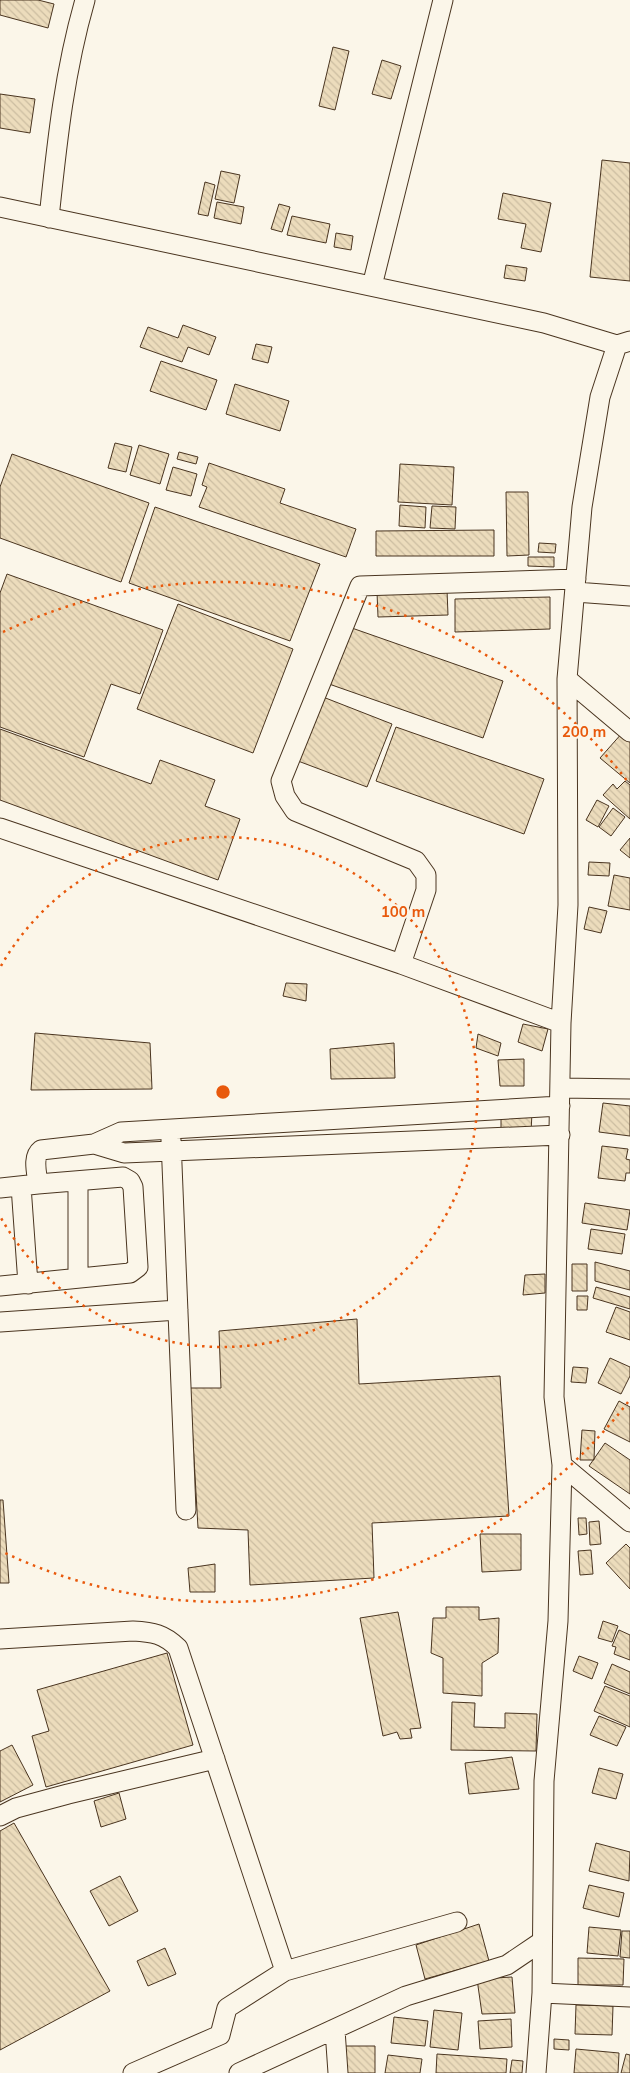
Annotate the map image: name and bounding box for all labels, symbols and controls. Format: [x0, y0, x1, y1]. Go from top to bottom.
text: 200 m [562, 722, 606, 741]
text: 100 m [381, 902, 425, 921]
centre of rings [214, 1083, 232, 1101]

